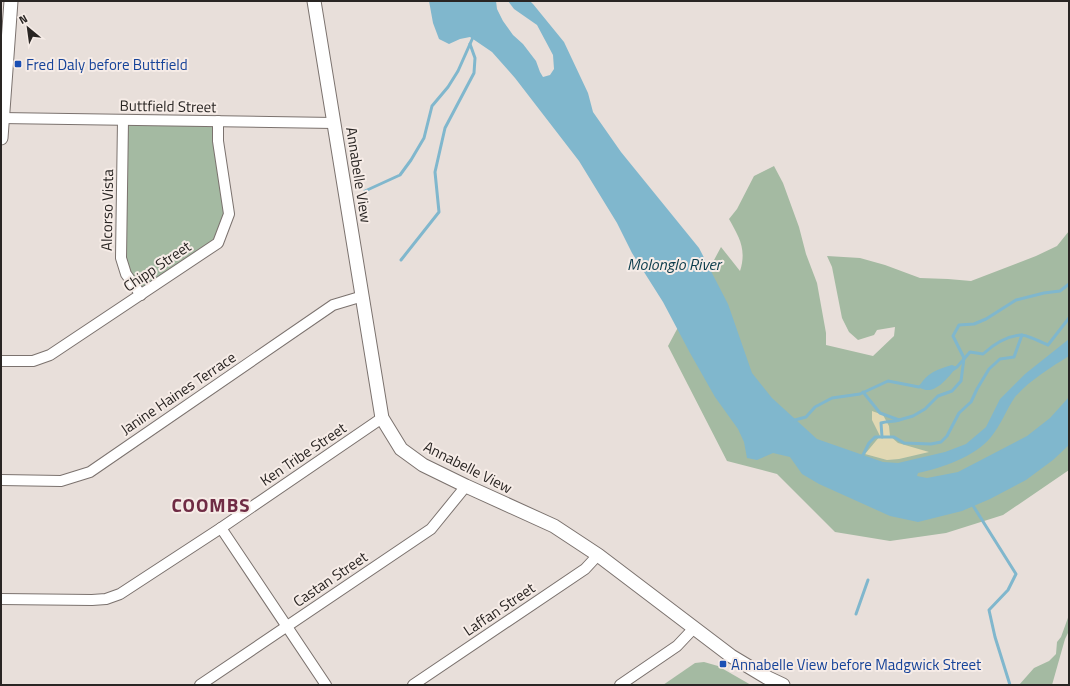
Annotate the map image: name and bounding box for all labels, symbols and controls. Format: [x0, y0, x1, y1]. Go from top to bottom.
north arrow [8, 8, 48, 48]
text: N [16, 10, 30, 28]
place label: Fred Daly before Buttfield [26, 53, 188, 76]
marker: Fred Daly before Buttfield [13, 59, 23, 69]
street label: Buttfield Street [119, 94, 217, 118]
street label: Annabelle View [340, 125, 378, 225]
street label: Alcorso Vista [95, 168, 119, 251]
street label: Chipp Street [119, 234, 196, 297]
water label: Molonglo River [627, 252, 723, 276]
street label: Janine Haines Terrace [116, 346, 240, 440]
street label: Ken Tribe Street [255, 416, 351, 491]
street label: Annabelle View [420, 435, 516, 499]
district label: COOMBS [171, 490, 251, 519]
street label: Castan Street [288, 545, 372, 612]
street label: Laffan Street [459, 576, 540, 642]
place label: Annabelle View before Madgwick Street [731, 653, 982, 676]
marker: Annabelle View before Madgwick Street [718, 659, 728, 669]

